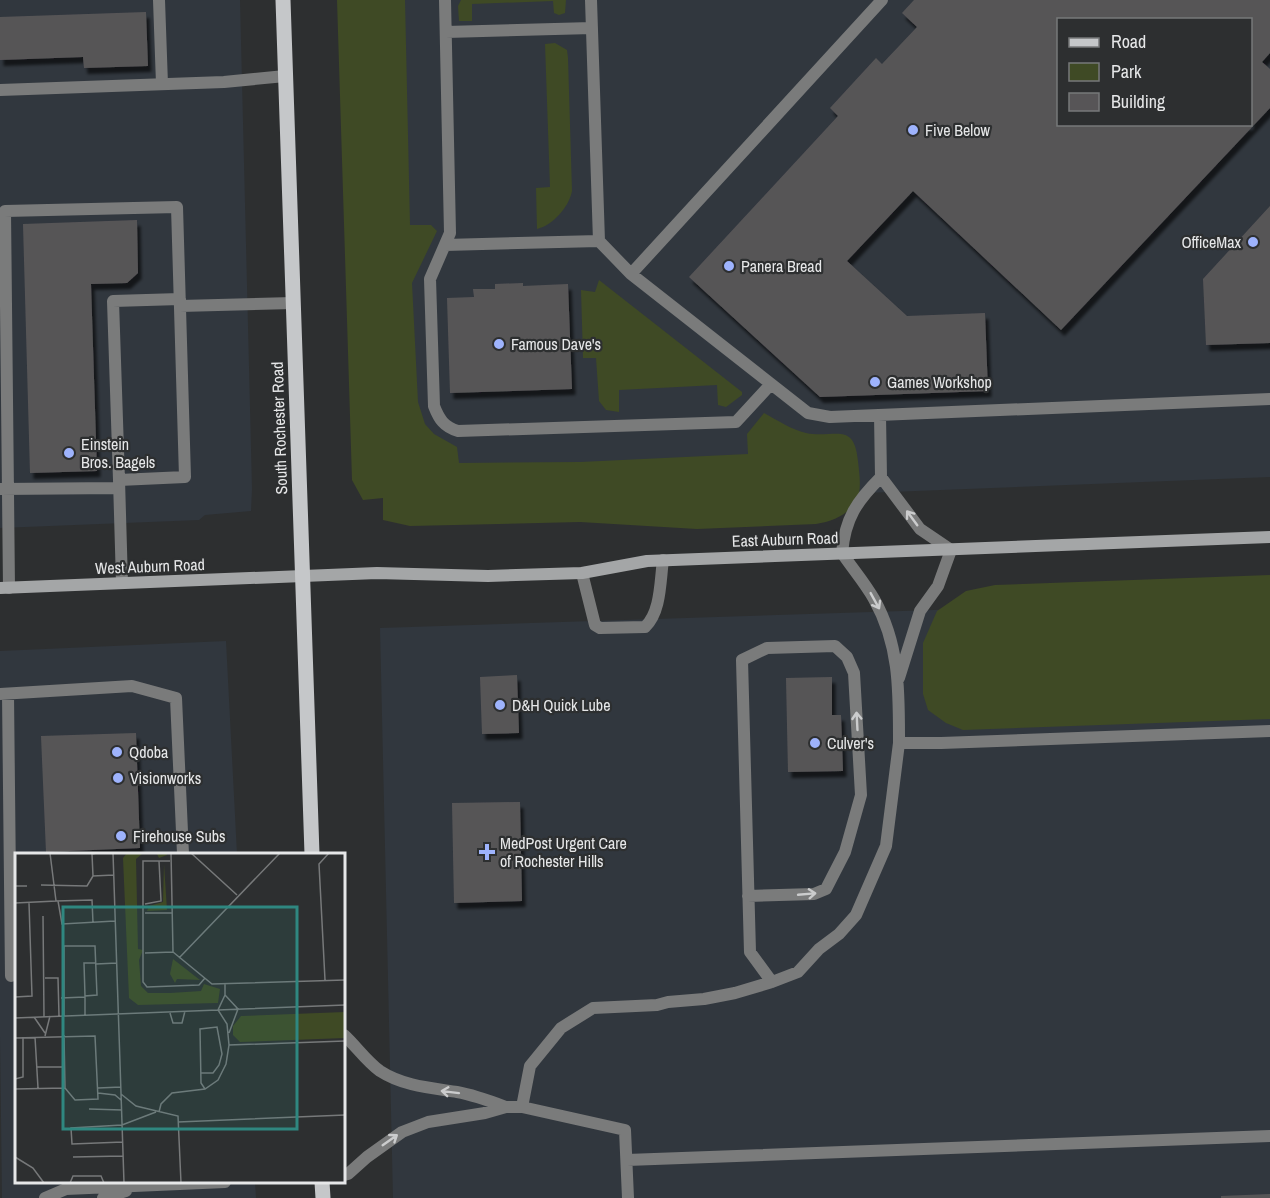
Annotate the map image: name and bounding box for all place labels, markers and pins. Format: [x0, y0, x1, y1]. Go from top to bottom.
place label: Five Below [925, 119, 990, 141]
marker: Five Below [906, 123, 920, 137]
place label: OfficeMax [1181, 231, 1241, 253]
marker: OfficeMax [1246, 235, 1260, 249]
place label: Panera Bread [741, 255, 822, 277]
marker: Panera Bread [722, 259, 736, 273]
place label: Famous Dave's [511, 333, 601, 355]
marker: Famous Dave's [492, 337, 506, 351]
place label: Games Workshop [887, 371, 992, 393]
marker: Games Workshop [868, 375, 882, 389]
place label: Einstein Bros. Bagels [81, 433, 155, 473]
marker: Einstein Bros. Bagels [62, 446, 76, 460]
place label: D&H Quick Lube [512, 694, 610, 716]
marker: D&H Quick Lube [493, 698, 507, 712]
place label: Culver's [827, 732, 874, 754]
marker: Culver's [808, 736, 822, 750]
place label: Qdoba [129, 741, 169, 763]
marker: Qdoba [110, 745, 124, 759]
place label: Visionworks [130, 767, 201, 789]
marker: Visionworks [111, 771, 125, 785]
place label: Firehouse Subs [133, 825, 226, 847]
marker: Firehouse Subs [114, 829, 128, 843]
place label: MedPost Urgent Care of Rochester Hills [500, 832, 627, 872]
marker: MedPost Urgent Care of Rochester Hills [478, 843, 496, 861]

